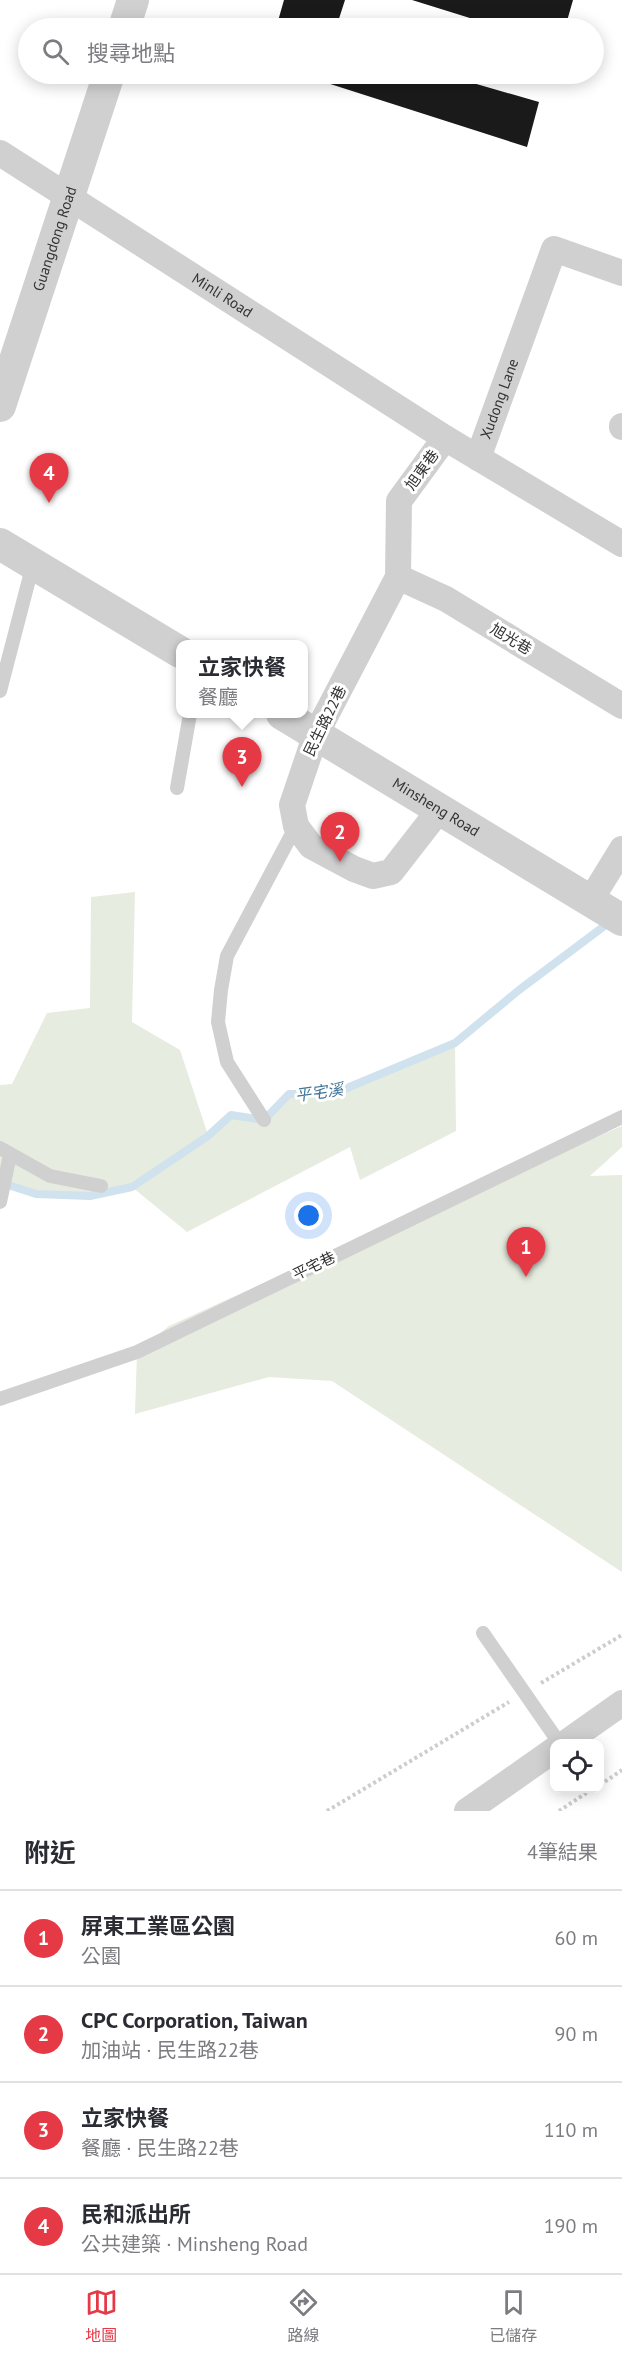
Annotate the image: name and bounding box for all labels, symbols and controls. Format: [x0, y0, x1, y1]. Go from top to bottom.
search box [18, 18, 604, 84]
icon: search [39, 35, 72, 68]
text: 搜尋地點 [87, 39, 175, 67]
street label: Guangdong Road [28, 184, 80, 293]
street label: Minli Road [189, 269, 256, 321]
street label: Xudong Lane [476, 356, 522, 441]
street label: 旭東巷 [401, 446, 443, 493]
pin: 4 [29, 454, 68, 503]
street label: 旭光巷 [487, 619, 535, 658]
popup [176, 640, 308, 718]
text: 立家快餐 [198, 653, 286, 681]
street label: 民生路22巷 [299, 682, 350, 759]
text: 餐廳 [198, 684, 238, 710]
pin: 3 [222, 738, 262, 787]
street label: Minsheng Road [389, 773, 483, 840]
pin: 2 [320, 812, 360, 862]
water label: 平宅溪 [294, 1078, 346, 1105]
your location [294, 1201, 323, 1230]
pin: 1 [506, 1228, 546, 1277]
street label: 平宅巷 [289, 1247, 338, 1284]
map controls [550, 1739, 604, 1793]
button: locate [550, 1739, 604, 1793]
text: 附近 [24, 1836, 76, 1869]
text: 4筆結果 [527, 1839, 598, 1865]
text: 屏東工業區公園 [81, 1912, 235, 1940]
text: 1 [38, 1925, 49, 1951]
text: 60 m [555, 1925, 598, 1951]
text: 公園 [81, 1943, 121, 1969]
text: CPC Corporation, Taiwan [81, 2006, 308, 2034]
text: 2 [38, 2021, 49, 2047]
text: 90 m [555, 2021, 598, 2047]
text: 加油站 · 民生路22巷 [81, 2037, 259, 2063]
text: 立家快餐 [81, 2104, 169, 2132]
text: 3 [38, 2117, 49, 2143]
text: 110 m [544, 2117, 598, 2143]
text: 餐廳 · 民生路22巷 [81, 2135, 239, 2161]
text: 民和派出所 [81, 2200, 191, 2228]
text: 4 [38, 2213, 49, 2239]
text: 190 m [544, 2213, 598, 2239]
text: 公共建築 · Minsheng Road [81, 2231, 308, 2257]
tab: 地圖 [85, 2286, 118, 2346]
tab: 路線 [287, 2286, 320, 2346]
tab: 已儲存 [489, 2286, 537, 2346]

